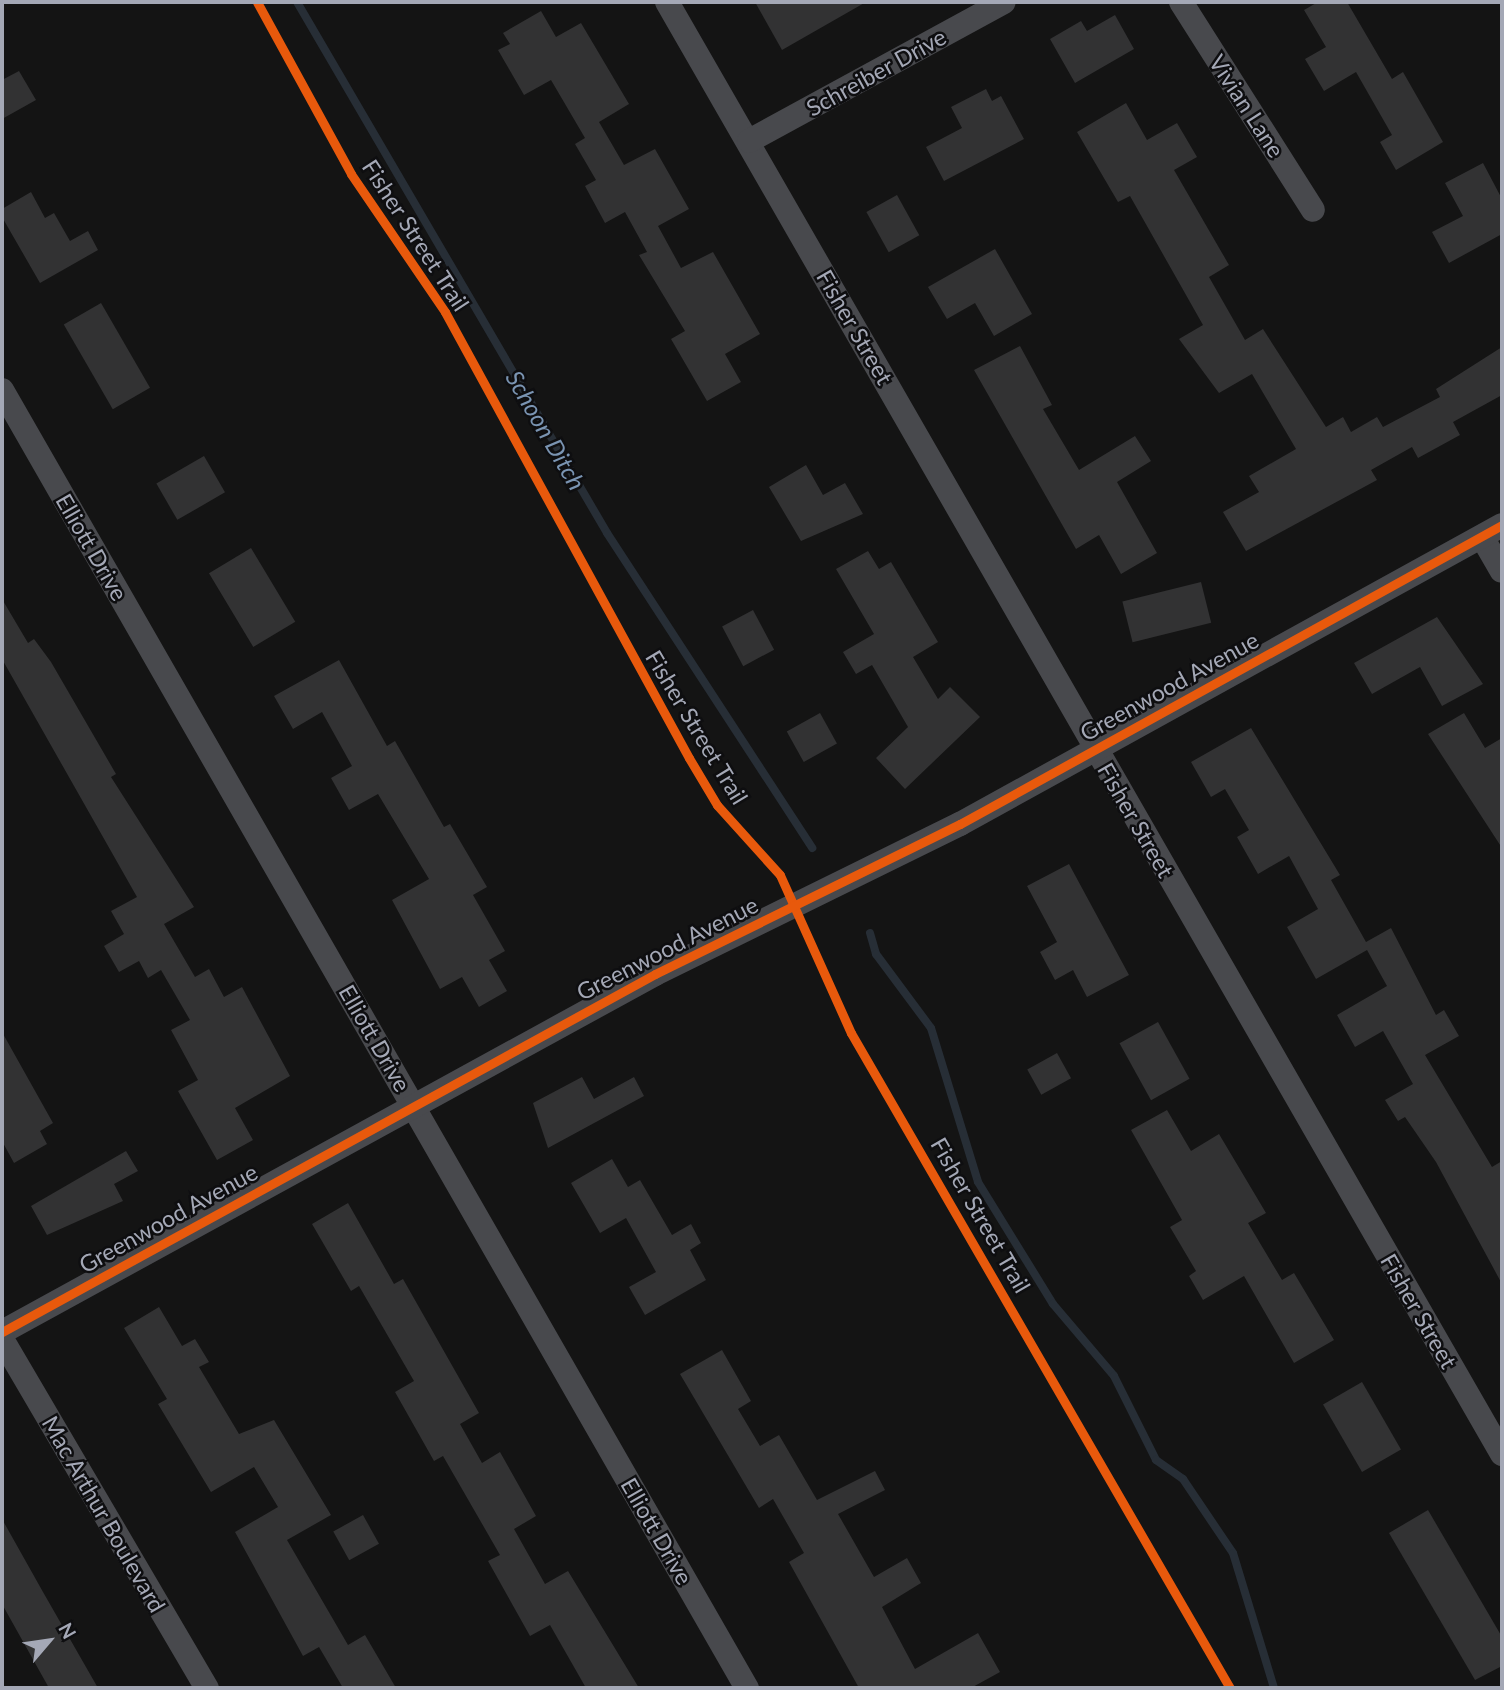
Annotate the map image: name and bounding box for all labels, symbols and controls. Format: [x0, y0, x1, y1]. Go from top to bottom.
street label: Schreiber Drive [801, 22, 951, 122]
street label: Vivian Lane [1204, 49, 1290, 163]
street label: Fisher Street Trail [357, 154, 475, 316]
street label: Fisher Street [811, 265, 899, 389]
water label: Schoon Ditch [500, 365, 592, 495]
street label: Elliott Drive [50, 489, 134, 605]
street label: Greenwood Avenue [1075, 625, 1263, 747]
street label: Fisher Street Trail [640, 645, 754, 809]
street label: Fisher Street [1092, 758, 1180, 882]
street label: Greenwood Avenue [571, 890, 763, 1006]
street label: Elliott Drive [333, 980, 417, 1096]
street label: Fisher Street Trail [925, 1132, 1037, 1298]
street label: Greenwood Avenue [74, 1157, 262, 1279]
street label: Fisher Street [1375, 1249, 1463, 1373]
street label: Mac Arthur Boulevard [36, 1410, 172, 1618]
street label: Elliott Drive [615, 1473, 699, 1589]
north arrow [14, 1606, 84, 1676]
text: N [54, 1619, 81, 1643]

